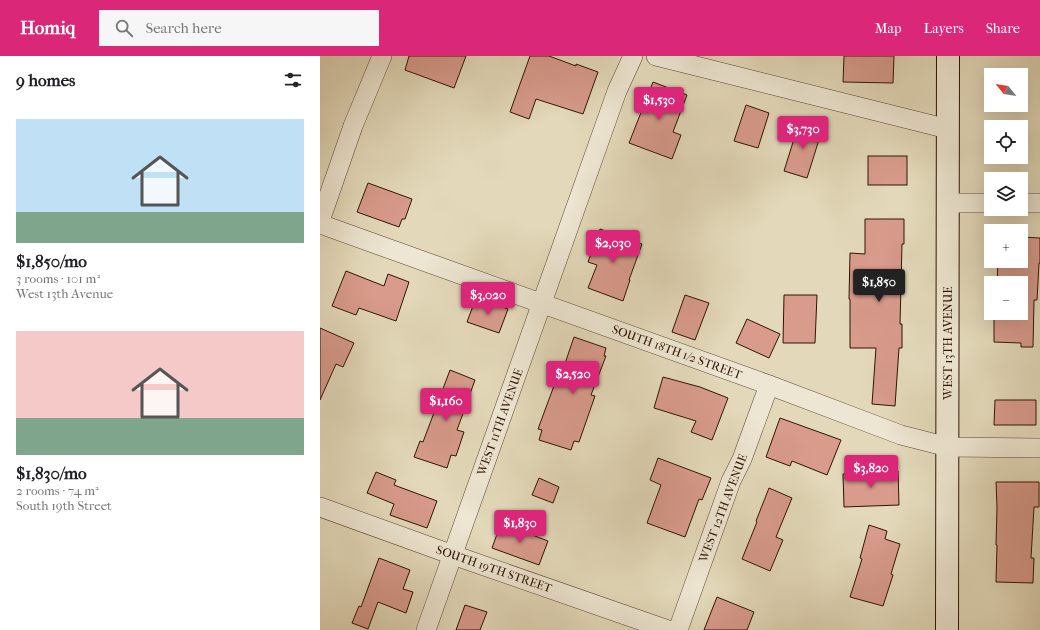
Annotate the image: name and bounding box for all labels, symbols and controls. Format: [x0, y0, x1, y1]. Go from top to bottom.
search box [99, 10, 379, 46]
text: Homiq [20, 17, 75, 39]
icon: search [113, 17, 135, 39]
text: Search here [145, 19, 222, 37]
text: Map [875, 20, 902, 37]
text: Layers [924, 20, 964, 37]
text: Share [986, 20, 1020, 37]
north arrow [984, 68, 1028, 112]
map controls [984, 68, 1028, 320]
icon: filters [282, 69, 304, 91]
text: 9 homes [16, 70, 75, 90]
pin: $1,530 [626, 87, 692, 121]
text: $1,530 [643, 92, 675, 107]
pin: $3,730 [770, 116, 836, 150]
button: locate [984, 120, 1028, 164]
text: $3,730 [786, 121, 820, 136]
icon: home [124, 145, 196, 217]
button: layers [984, 172, 1028, 216]
button: + [984, 224, 1028, 268]
pin: $2,030 [580, 230, 646, 264]
text: $2,030 [595, 235, 631, 250]
text: $1,850/mo [16, 251, 87, 271]
pin: $1,850 [846, 269, 912, 303]
text: 3 rooms · 101 m² [16, 271, 100, 286]
text: $1,850 [862, 274, 896, 289]
button: − [984, 276, 1028, 320]
pin: $3,020 [455, 282, 521, 316]
text: West 13th Avenue [16, 286, 113, 301]
street label: WEST 13TH AVENUE [941, 286, 955, 401]
text: $3,020 [470, 287, 506, 302]
street label: SOUTH 18TH 1/2 STREET [610, 322, 745, 382]
icon: home [124, 357, 196, 429]
pin: $2,520 [540, 361, 606, 395]
text: $2,520 [555, 366, 591, 381]
street label: WEST 11TH AVENUE [474, 367, 526, 478]
pin: $1,160 [413, 388, 479, 422]
text: $1,160 [429, 393, 463, 408]
street label: WEST 12TH AVENUE [696, 452, 750, 565]
pin: $3,820 [838, 455, 904, 489]
text: $3,820 [853, 460, 889, 475]
text: $1,830/mo [16, 463, 87, 483]
text: 2 rooms · 74 m² [16, 483, 99, 498]
text: South 19th Street [16, 498, 112, 513]
pin: $1,830 [487, 510, 553, 544]
text: $1,830 [503, 515, 537, 530]
street label: SOUTH 19TH STREET [434, 543, 555, 596]

